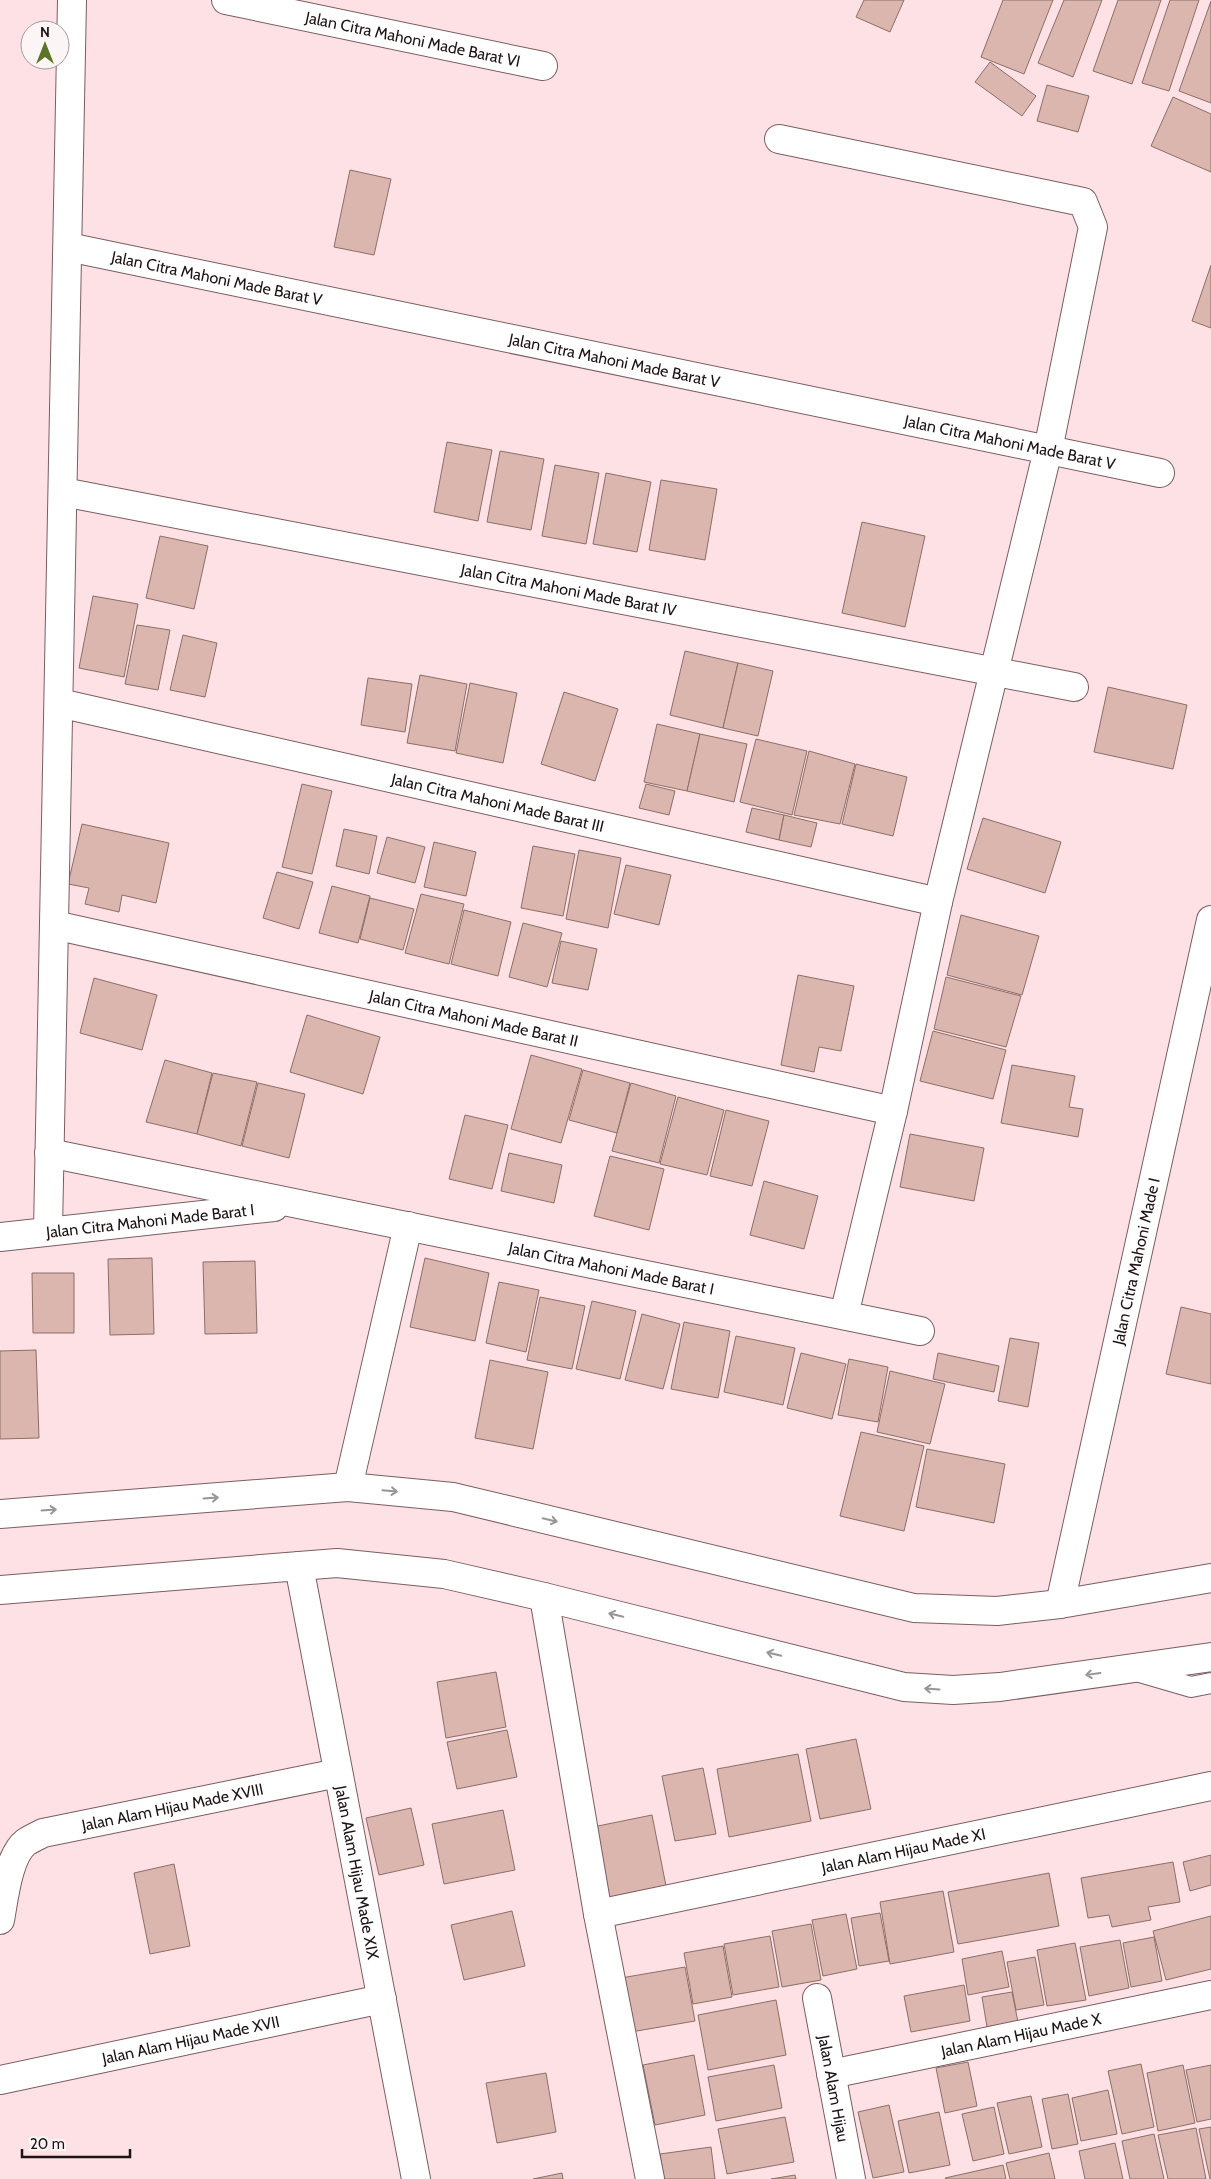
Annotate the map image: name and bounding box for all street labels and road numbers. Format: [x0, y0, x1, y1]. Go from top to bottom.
street label: Jalan Citra Mahoni Made Barat VI [303, 8, 522, 71]
street label: Jalan Citra Mahoni Made Barat V [109, 247, 324, 309]
street label: Jalan Citra Mahoni Made Barat V [506, 329, 722, 392]
street label: Jalan Citra Mahoni Made Barat V [902, 411, 1117, 474]
street label: Jalan Citra Mahoni Made Barat IV [458, 560, 678, 620]
street label: Jalan Citra Mahoni Made Barat III [389, 769, 606, 836]
street label: Jalan Citra Mahoni Made Barat II [367, 986, 580, 1051]
street label: Jalan Citra Mahoni Made I [1108, 1176, 1164, 1348]
street label: Jalan Citra Mahoni Made Barat I [44, 1200, 255, 1242]
street label: Jalan Citra Mahoni Made Barat I [506, 1238, 716, 1299]
street label: Jalan Alam Hijau Made XVIII [79, 1779, 265, 1835]
street label: Jalan Alam Hijau Made XIX [331, 1783, 383, 1962]
street label: Jalan Alam Hijau Made XI [819, 1824, 987, 1877]
street label: Jalan Alam Hijau Made X [938, 2009, 1103, 2061]
street label: Jalan Alam Hijau Made XVII [99, 2012, 281, 2068]
street label: Jalan Alam Hijau [814, 2032, 853, 2144]

